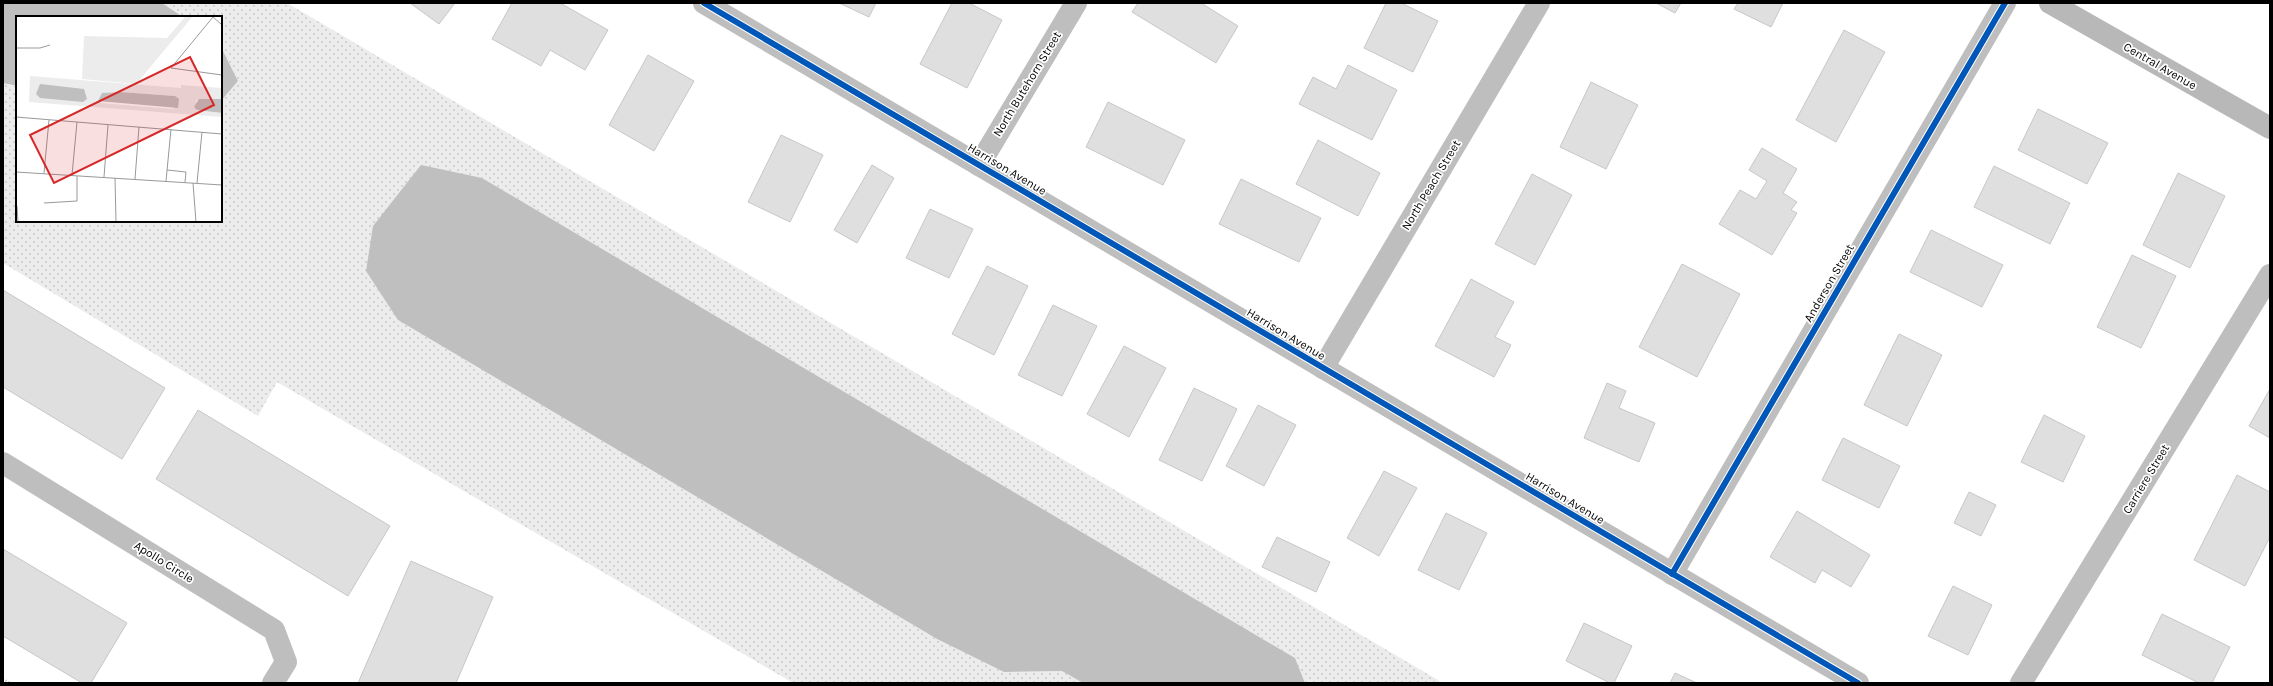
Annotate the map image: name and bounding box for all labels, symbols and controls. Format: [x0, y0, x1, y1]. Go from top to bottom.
inset map [16, 16, 222, 222]
street label: North Butehorn Street [990, 28, 1064, 139]
street label: Central Avenue [2121, 39, 2199, 93]
street label: North Peach Street [1399, 137, 1464, 232]
street label: Harrison Avenue [965, 140, 1049, 198]
street label: Anderson Street [1801, 241, 1857, 324]
street label: Harrison Avenue [1244, 305, 1328, 363]
street label: Carriere Street [2120, 441, 2173, 516]
street label: Harrison Avenue [1523, 469, 1607, 527]
street label: Apollo Circle [132, 538, 196, 586]

